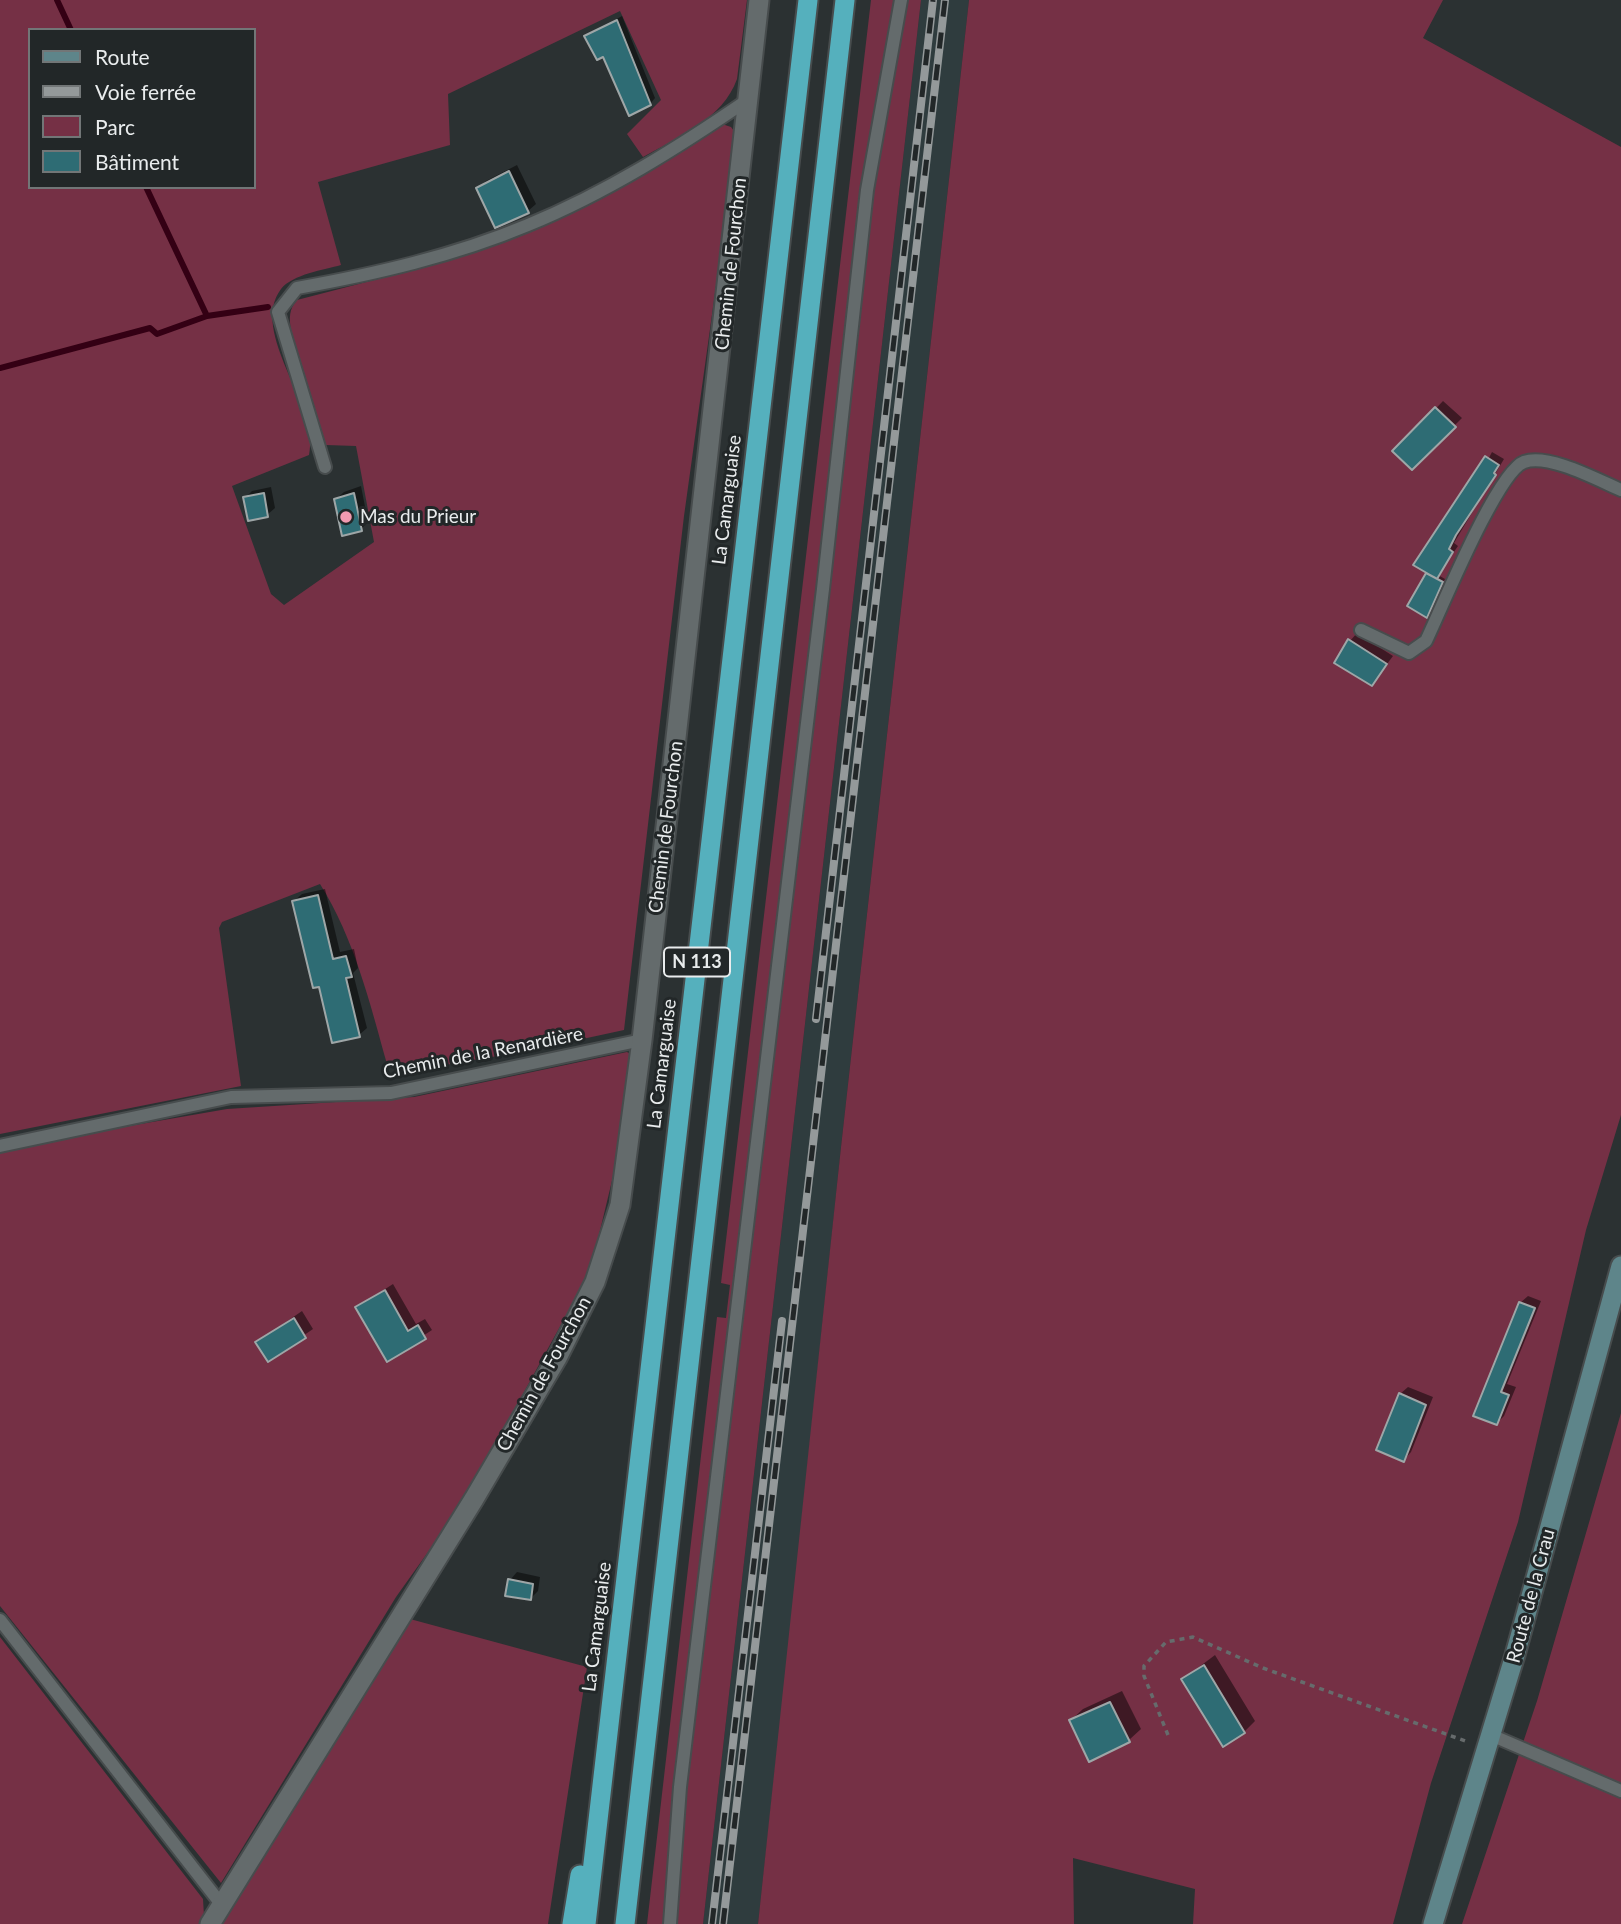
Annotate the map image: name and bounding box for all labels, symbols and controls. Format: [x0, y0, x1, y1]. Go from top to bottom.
legend [28, 28, 256, 189]
text: Route [95, 44, 150, 69]
text: Voie ferrée [95, 79, 196, 104]
text: Parc [95, 114, 135, 139]
text: Bâtiment [95, 149, 179, 174]
street label: Chemin de Fourchon [711, 177, 751, 351]
street label: La Camarguaise [708, 434, 746, 566]
place label: Mas du Prieur [360, 506, 476, 528]
marker: Mas du Prieur [338, 509, 354, 525]
street label: Chemin de Fourchon [644, 740, 688, 914]
road number: N 113 [664, 947, 730, 976]
street label: La Camarguaise [643, 998, 681, 1130]
street label: Chemin de la Renardière [381, 1022, 585, 1084]
street label: Chemin de Fourchon [492, 1293, 596, 1455]
street label: Route de la Crau [1502, 1526, 1560, 1666]
street label: La Camarguaise [578, 1561, 616, 1693]

